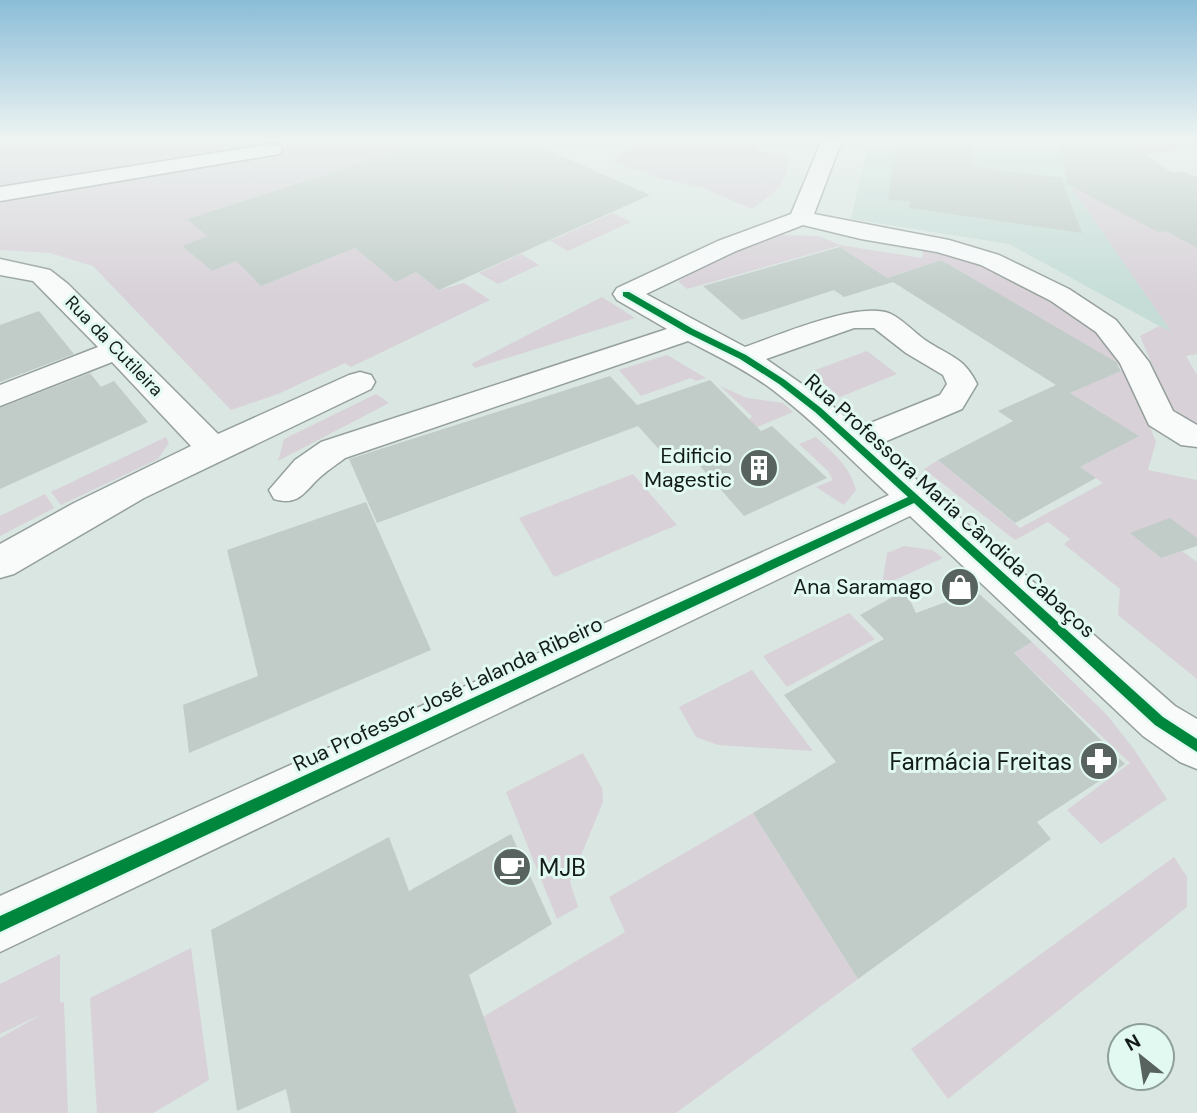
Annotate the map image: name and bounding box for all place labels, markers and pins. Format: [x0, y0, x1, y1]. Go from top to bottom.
place label: Edificio Magestic [644, 442, 732, 494]
building icon: Edificio Magestic [738, 447, 780, 489]
shop icon: Ana Saramago [939, 566, 981, 608]
place label: Ana Saramago [793, 573, 933, 601]
pharmacy icon: Farmácia Freitas [1078, 740, 1120, 782]
place label: Farmácia Freitas [890, 746, 1072, 777]
cafe icon: MJB [491, 846, 533, 888]
place label: MJB [539, 852, 586, 883]

